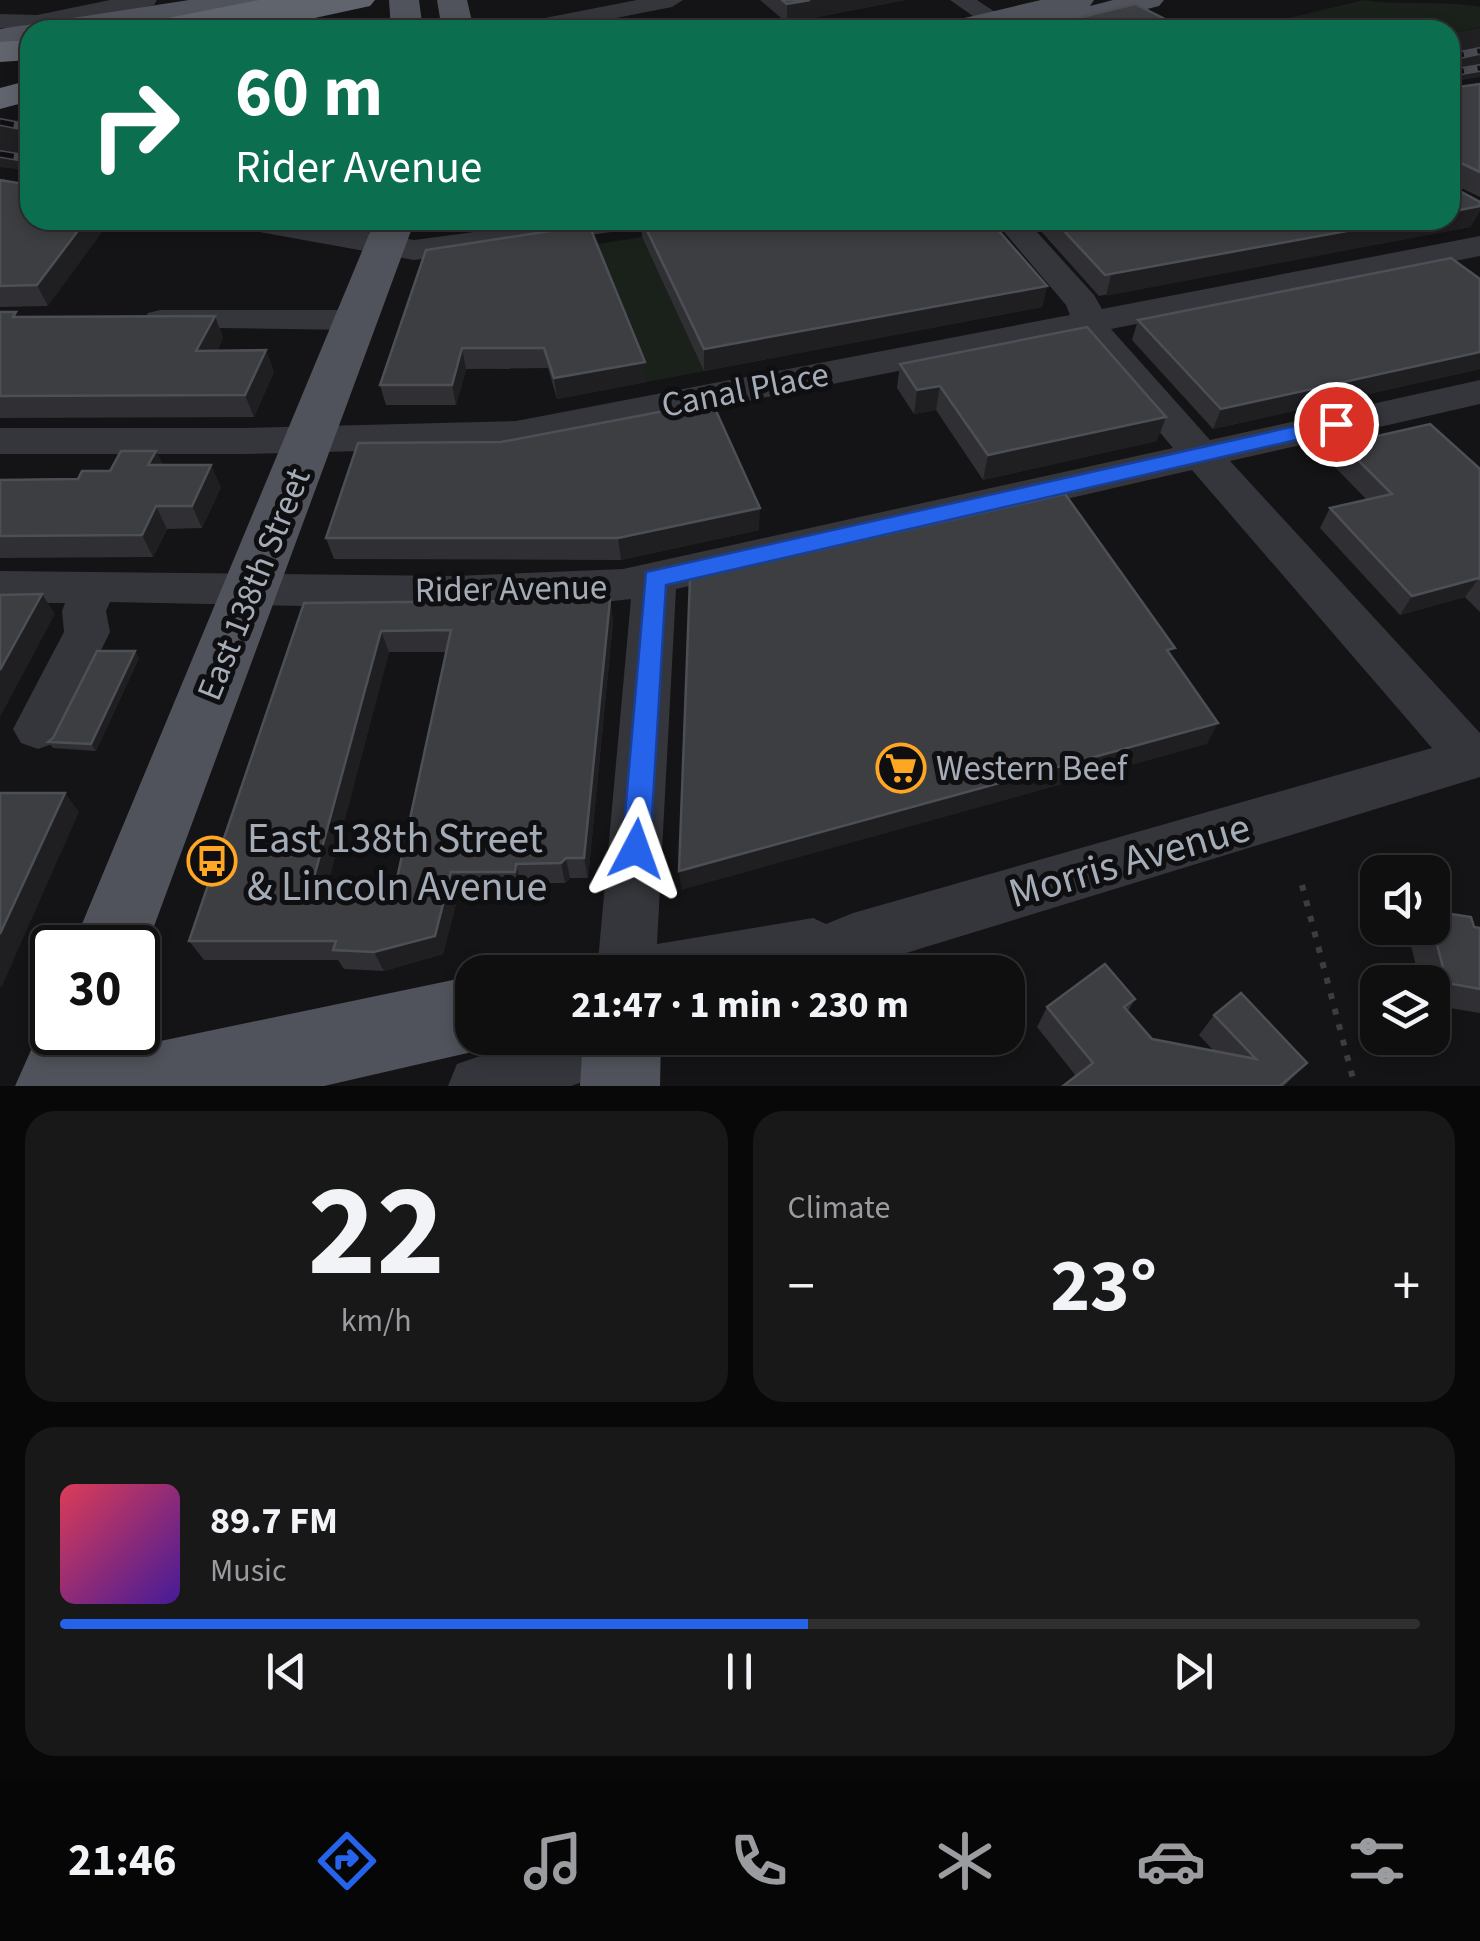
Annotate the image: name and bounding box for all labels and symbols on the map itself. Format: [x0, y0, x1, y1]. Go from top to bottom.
street label: Canal Place [657, 349, 833, 431]
pin [1294, 382, 1379, 467]
street label: East 138th Street [185, 461, 323, 708]
street label: Rider Avenue [414, 562, 608, 616]
supermarket icon: Western Beef [875, 742, 927, 794]
place label: Western Beef [936, 744, 1129, 794]
position arrow [584, 797, 688, 901]
street label: Morris Avenue [1002, 798, 1257, 924]
place label: East 138th Street & Lincoln Avenue [247, 809, 547, 917]
bus stop icon: East 138th Street & Lincoln Avenue [186, 835, 238, 887]
speed limit sign: 30 [30, 925, 160, 1055]

